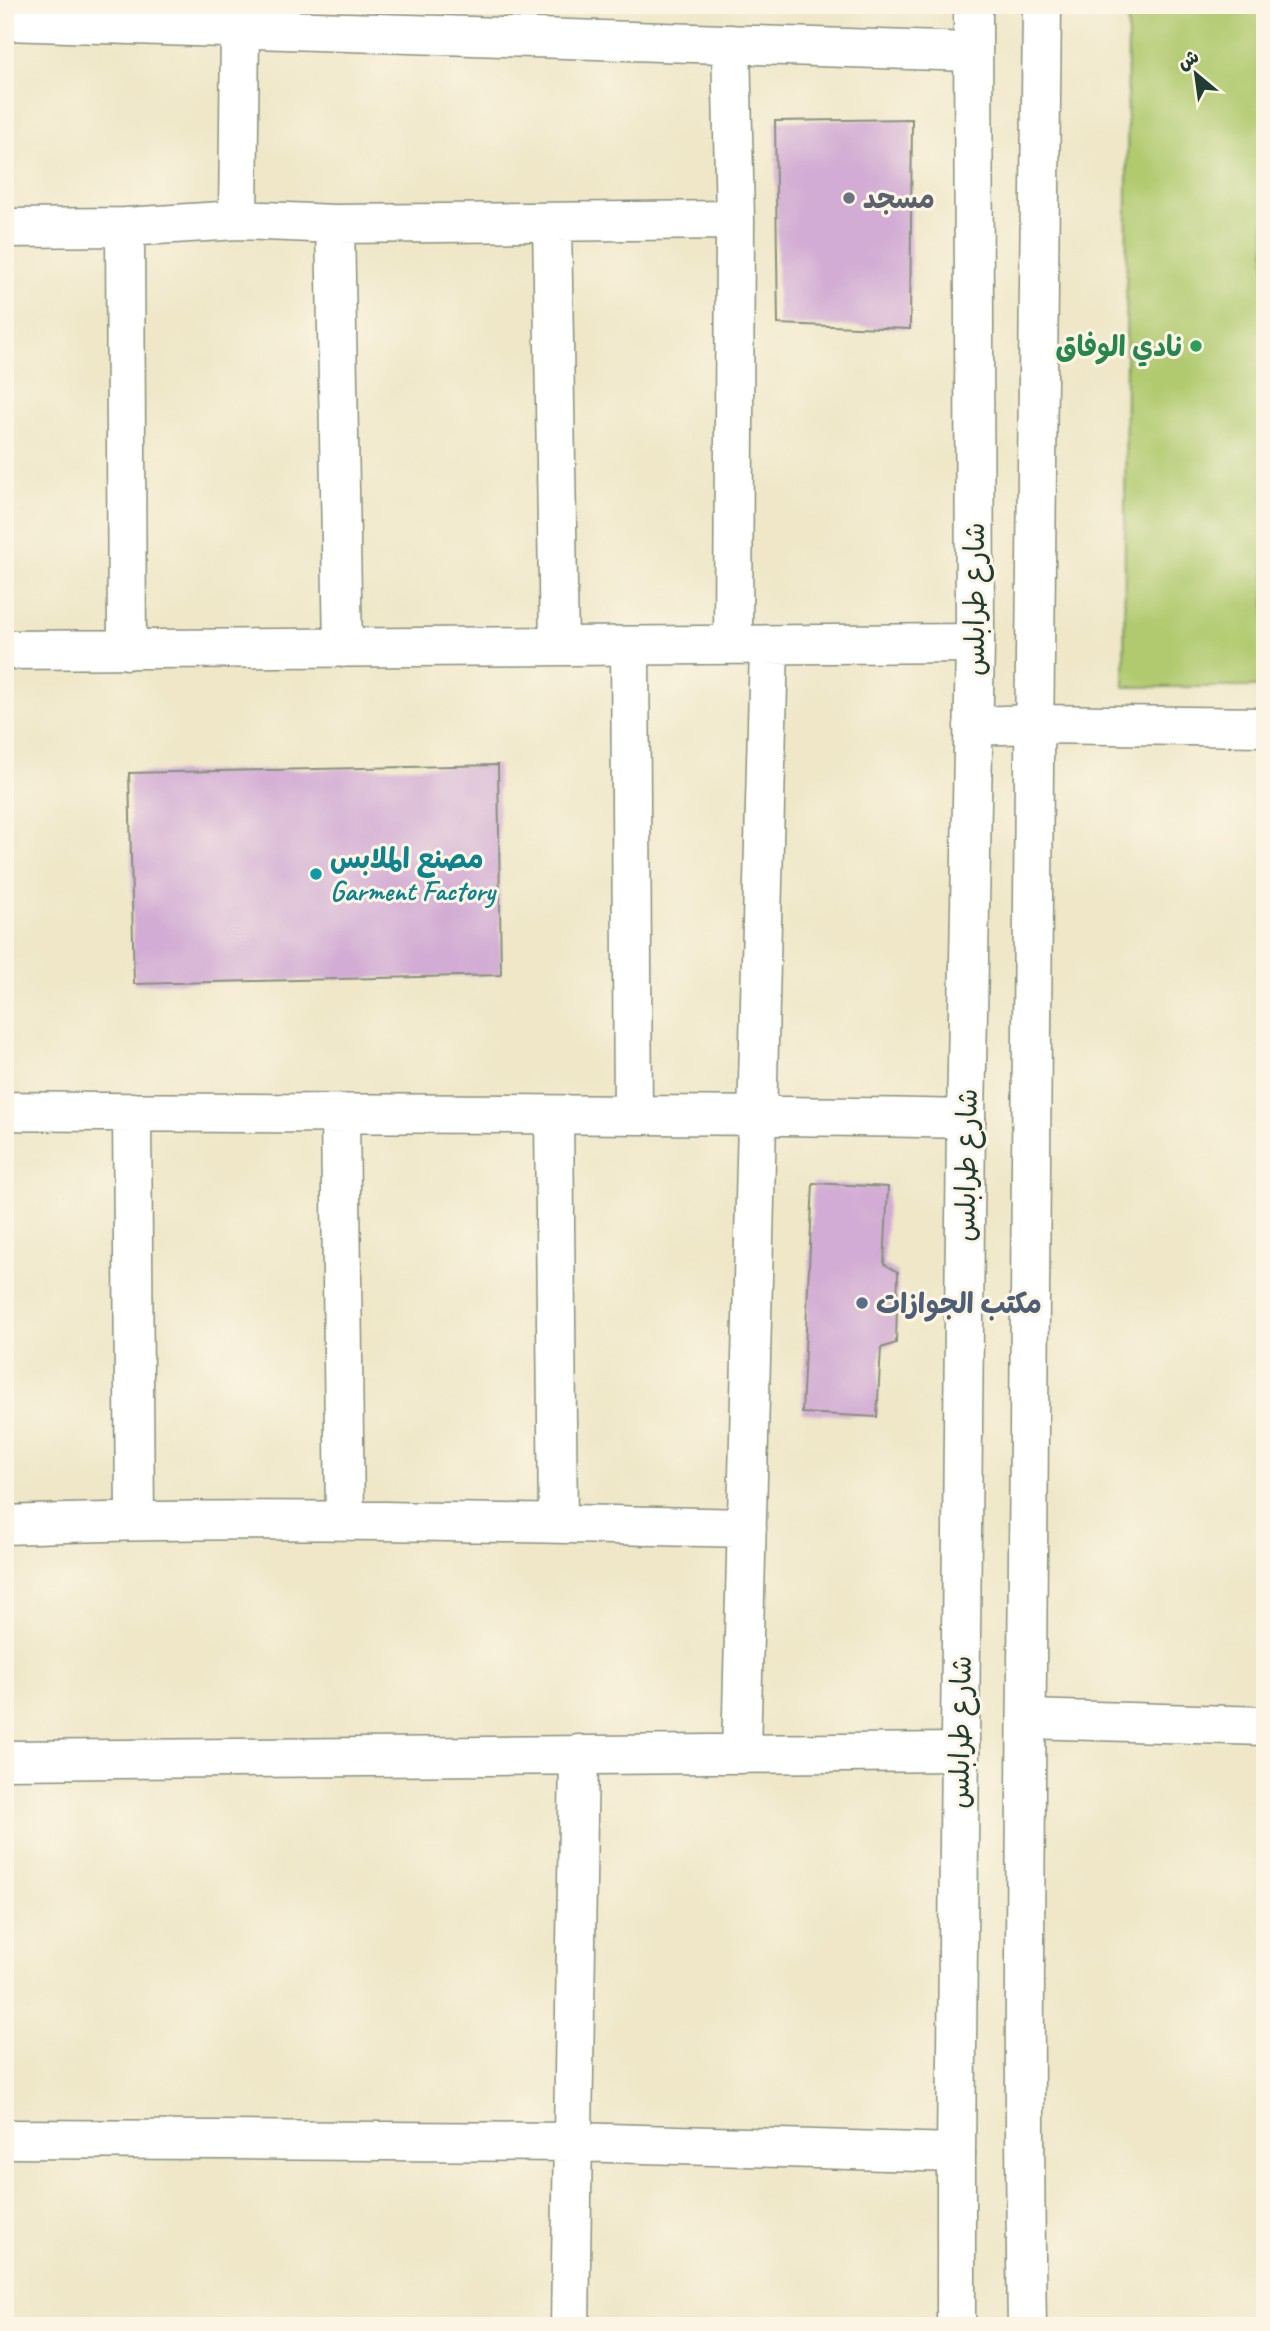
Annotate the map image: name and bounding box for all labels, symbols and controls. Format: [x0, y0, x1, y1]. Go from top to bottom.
north arrow [1162, 38, 1232, 108]
text: ش [1173, 44, 1203, 76]
place label: مسجد [863, 181, 935, 216]
marker: مسجد [841, 190, 857, 206]
place label: نادي الوفاق [1055, 329, 1182, 367]
marker: نادي الوفاق [1188, 338, 1204, 354]
street label: شارع طرابلس [957, 522, 994, 676]
place label: مصنع الملابس Garment Factory [330, 841, 497, 909]
marker: مصنع الملابس Garment Factory [308, 866, 324, 882]
street label: شارع طرابلس [947, 1088, 987, 1242]
place label: مكتب الجوازات [876, 1286, 1042, 1322]
marker: مكتب الجوازات [854, 1295, 870, 1311]
street label: شارع طرابلس [941, 1655, 981, 1809]

